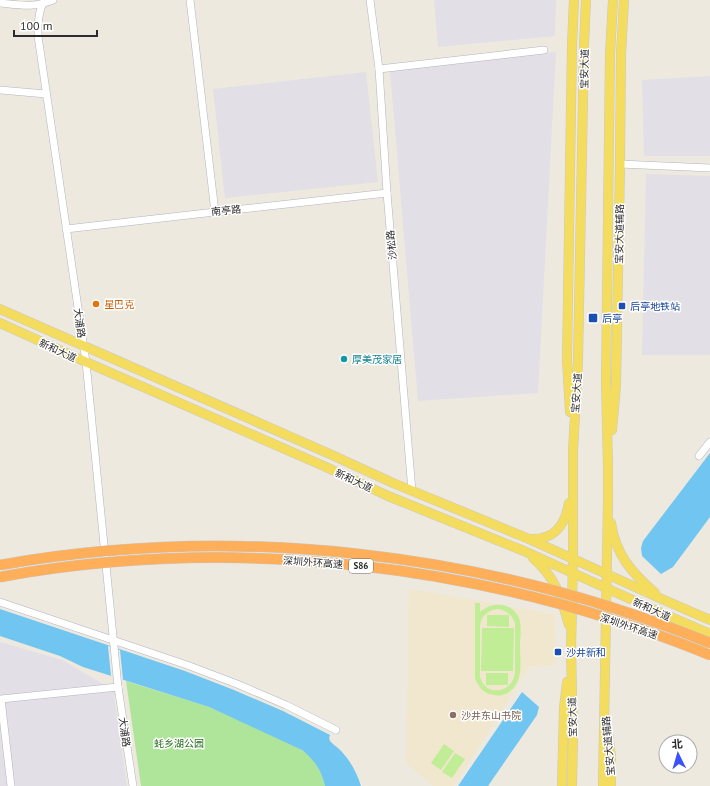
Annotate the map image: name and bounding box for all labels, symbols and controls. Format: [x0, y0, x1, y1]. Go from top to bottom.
scale bar [14, 12, 97, 38]
text: 100 m [20, 18, 53, 33]
street label: 宝安大道 [578, 49, 591, 89]
street label: 南亭路 [210, 202, 242, 219]
street label: 宝安大道辅路 [612, 204, 627, 264]
street label: 沙松路 [384, 229, 399, 260]
place label: 星巴克 [104, 298, 134, 311]
marker: 星巴克 [91, 299, 101, 309]
place label: 后亭地铁站 [630, 300, 680, 313]
marker: 后亭地铁站 [617, 301, 627, 311]
street label: 大浦路 [71, 307, 88, 339]
marker: 后亭 [587, 312, 599, 324]
place label: 后亭 [602, 312, 622, 325]
street label: 新和大道 [37, 336, 79, 365]
place label: 厚美茂家居 [352, 353, 402, 366]
marker: 厚美茂家居 [339, 354, 349, 364]
street label: 宝安大道 [569, 373, 584, 413]
street label: 新和大道 [333, 466, 375, 495]
street label: 深圳外环高速 [283, 554, 343, 571]
road number: S86 [349, 559, 373, 573]
street label: 新和大道 [631, 595, 673, 624]
street label: 深圳外环高速 [598, 611, 659, 642]
place label: 沙井新和 [566, 646, 606, 659]
marker: 沙井新和 [553, 647, 563, 657]
street label: 宝安大道 [566, 697, 579, 737]
place label: 沙井东山书院 [461, 709, 521, 722]
marker: 沙井东山书院 [448, 710, 458, 720]
street label: 大浦路 [116, 716, 133, 748]
street label: 宝安大道辅路 [599, 716, 618, 776]
north arrow [658, 734, 698, 774]
park label: 蚝乡湖公园 [154, 737, 204, 750]
text: 北 [671, 737, 683, 751]

